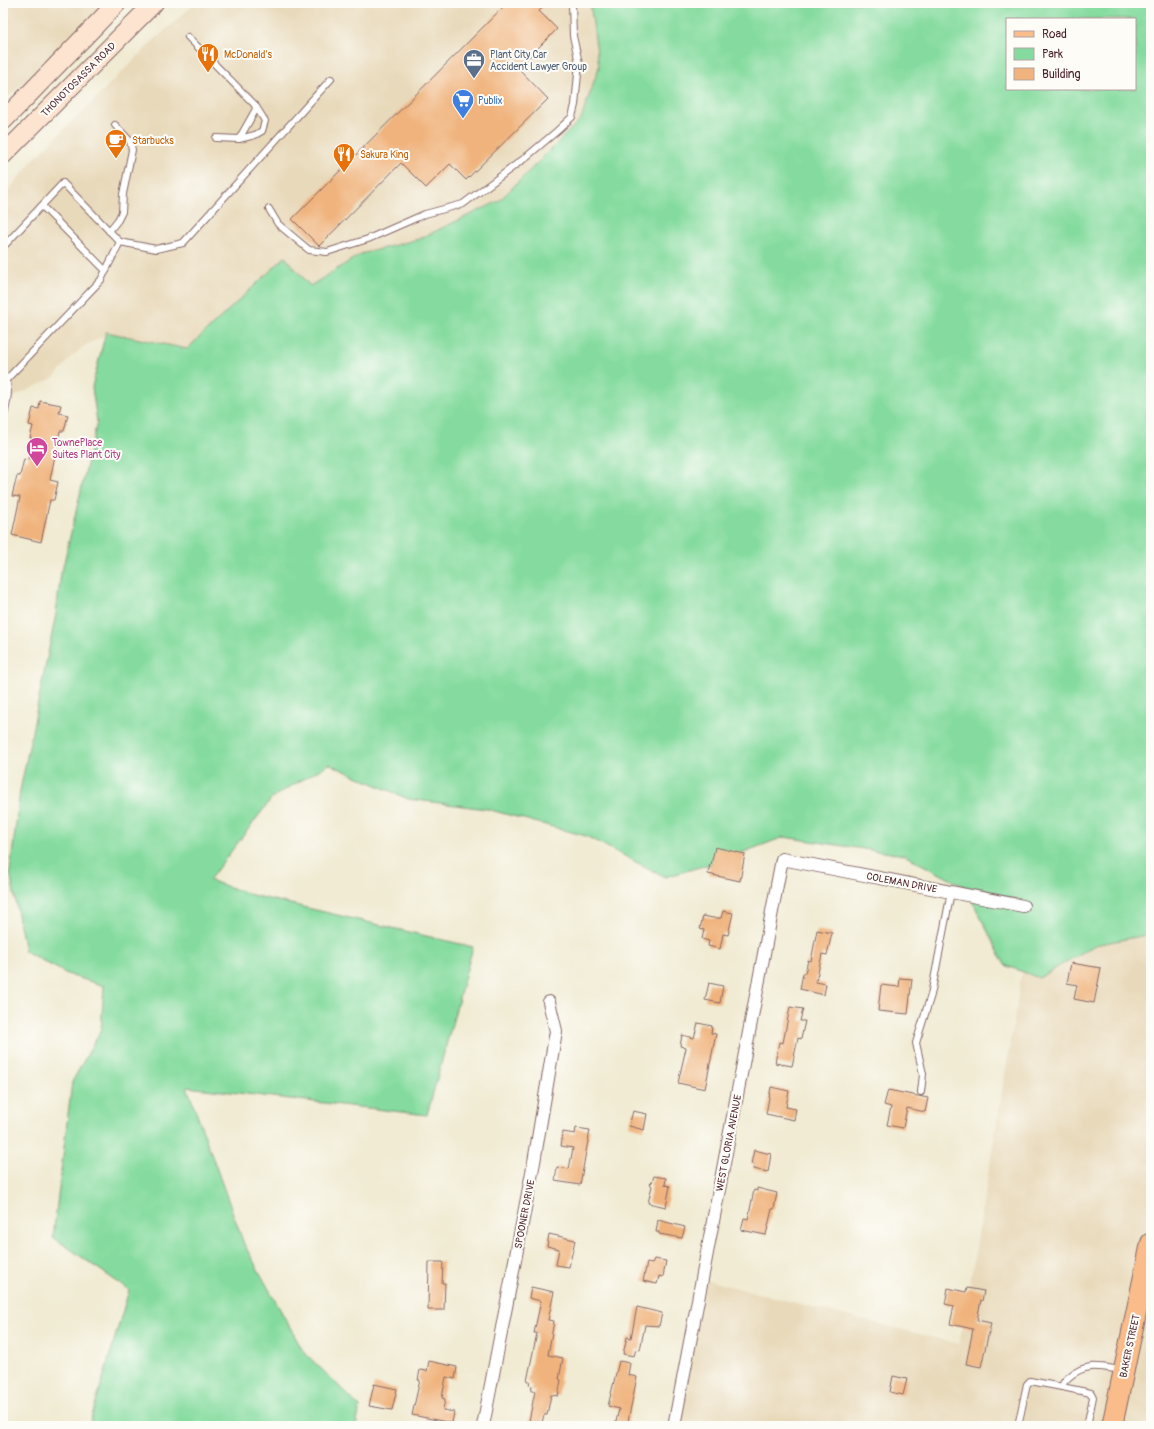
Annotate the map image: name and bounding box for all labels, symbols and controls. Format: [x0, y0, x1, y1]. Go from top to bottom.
legend [1006, 18, 1136, 90]
text: Road [1042, 27, 1067, 42]
street label: THONOTOSASSA ROAD [39, 40, 119, 120]
restaurant icon: McDonald's [195, 41, 221, 74]
office icon: Plant City Car Accident Lawyer Group [461, 47, 487, 80]
text: Park [1042, 47, 1063, 62]
place label: McDonald's [224, 49, 272, 61]
place label: Plant City Car Accident Lawyer Group [490, 49, 587, 73]
text: Building [1042, 67, 1081, 82]
supermarket icon: Publix [450, 87, 476, 120]
place label: Publix [478, 95, 503, 107]
cafe icon: Starbucks [103, 127, 129, 160]
place label: Starbucks [132, 135, 174, 147]
restaurant icon: Sakura King [331, 141, 357, 174]
place label: Sakura King [360, 149, 408, 161]
hotel icon: TownePlace Suites Plant City [24, 435, 50, 468]
place label: TownePlace Suites Plant City [52, 437, 121, 461]
street label: COLEMAN DRIVE [865, 870, 938, 896]
street label: WEST GLORIA AVENUE [714, 1094, 744, 1193]
street label: SPOONER DRIVE [512, 1179, 538, 1250]
street label: BAKER STREET [1117, 1313, 1143, 1379]

